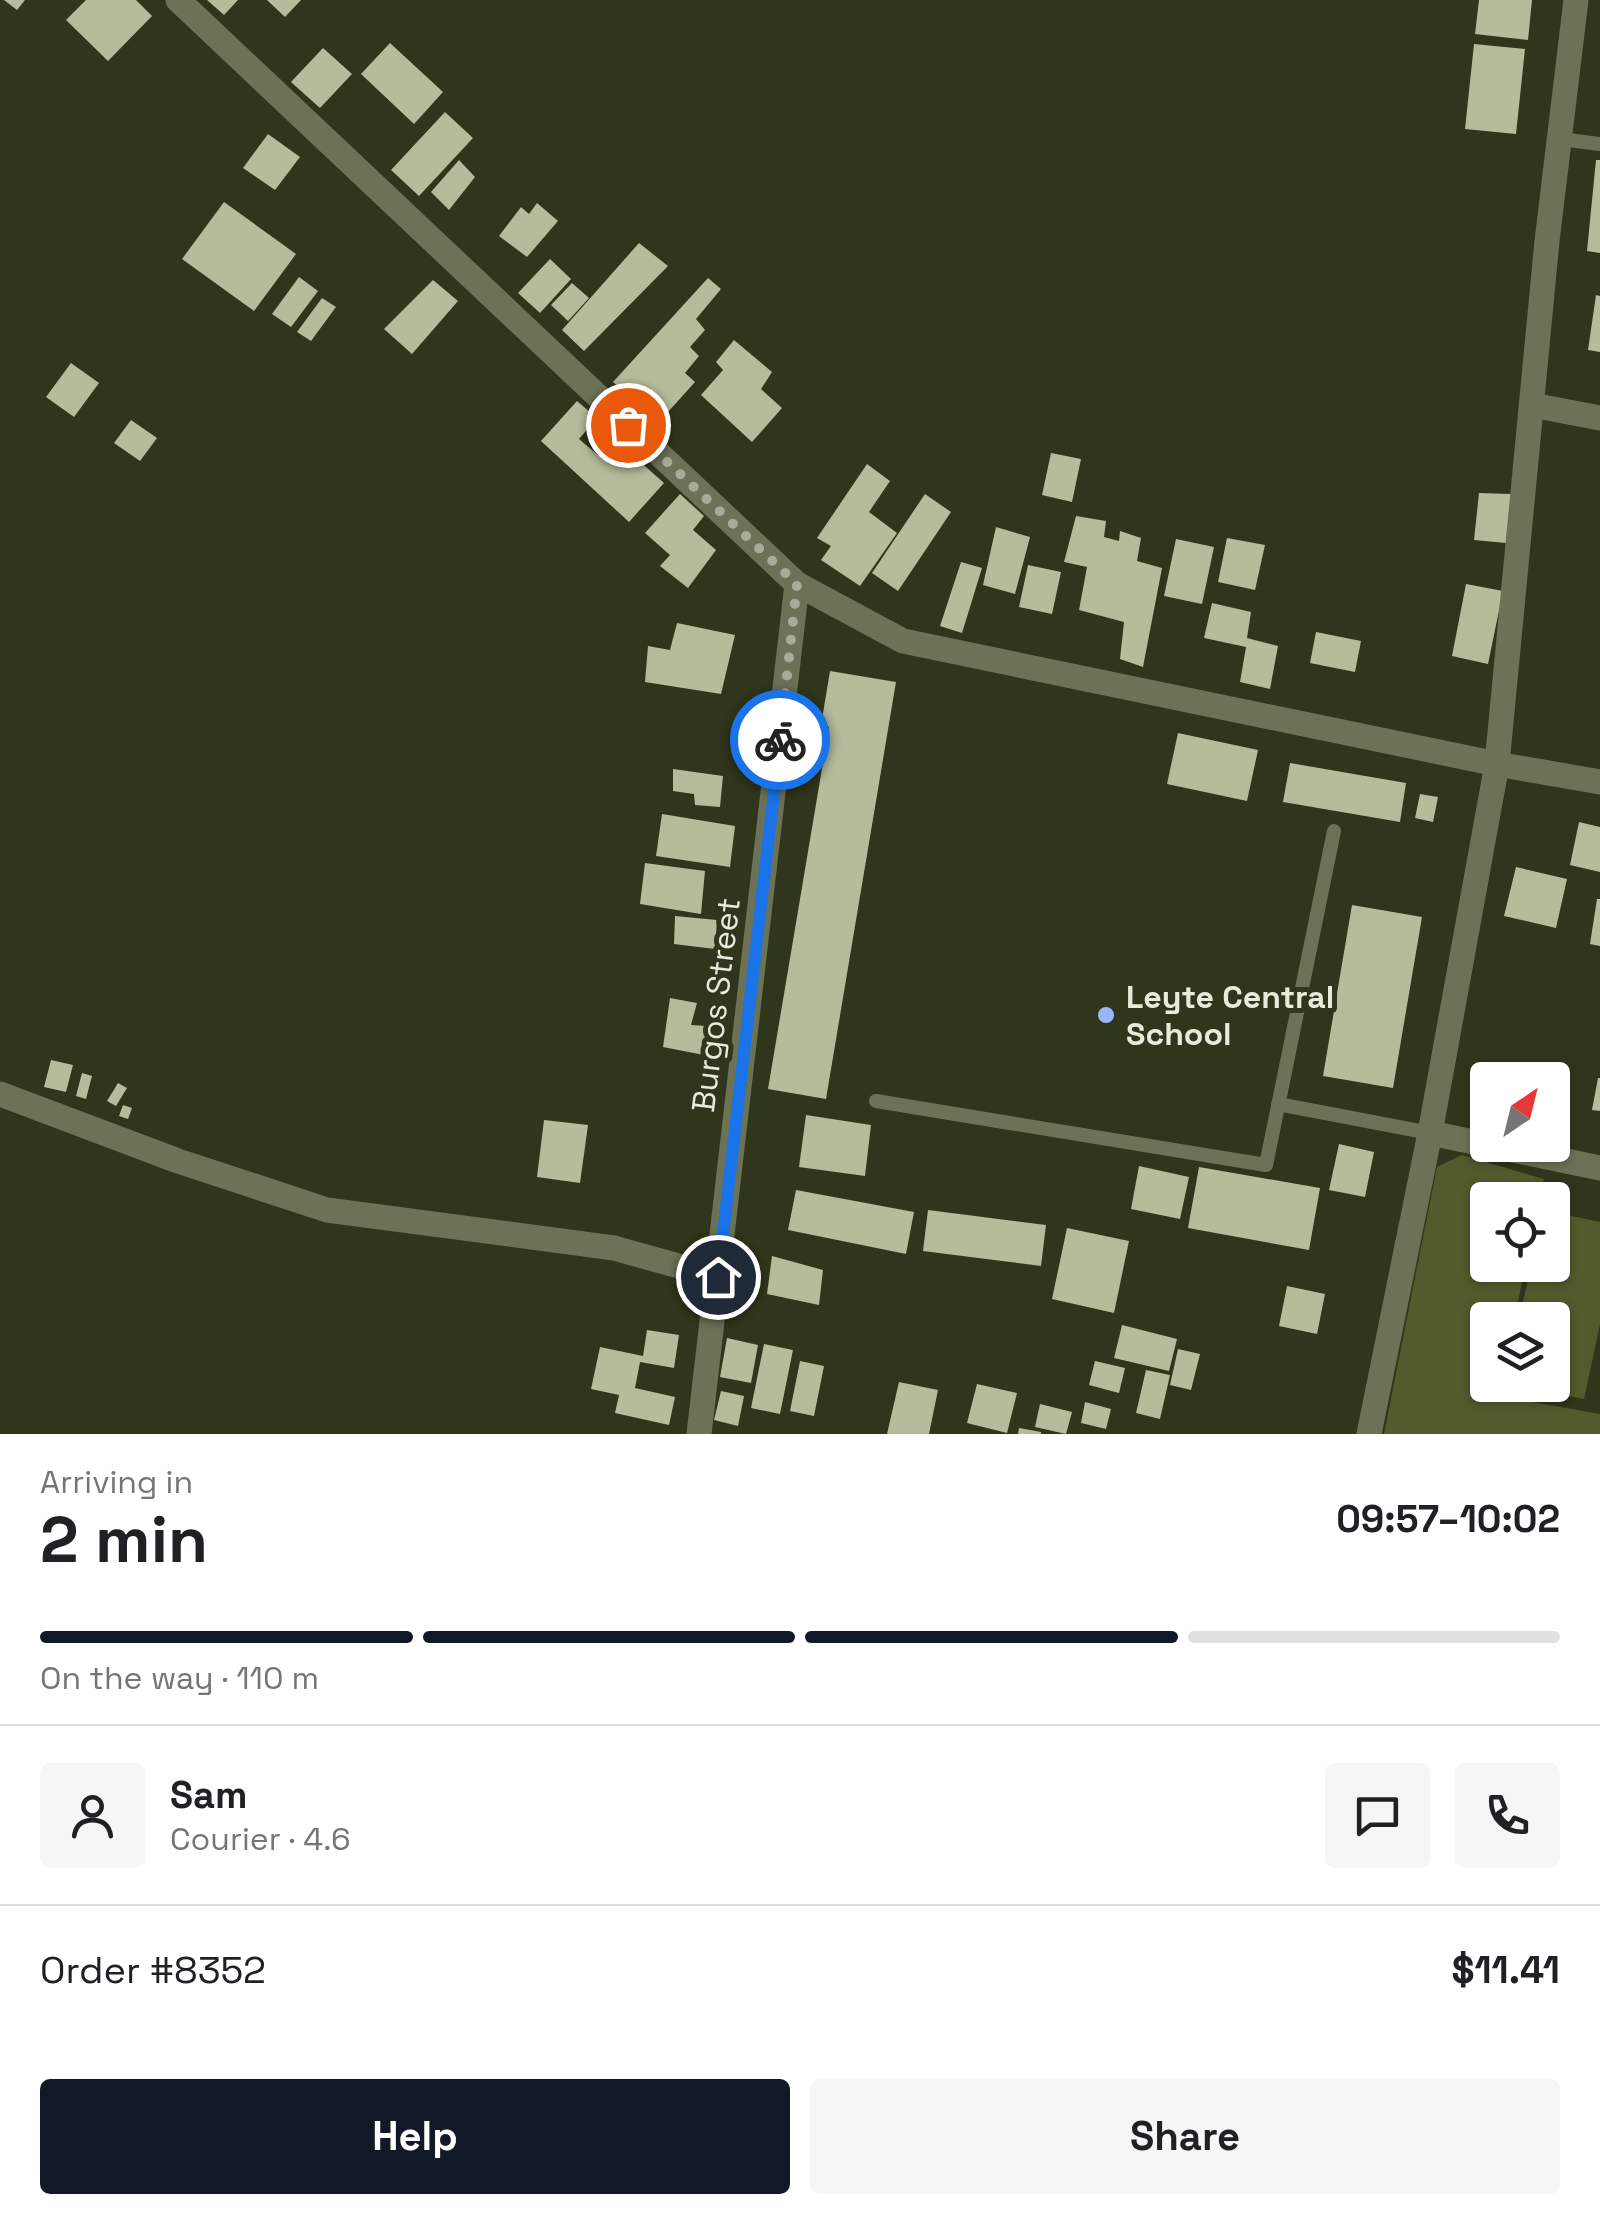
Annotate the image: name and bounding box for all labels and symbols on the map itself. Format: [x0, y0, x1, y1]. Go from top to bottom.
pin [586, 383, 671, 468]
courier [730, 690, 830, 790]
street label: Burgos Street [683, 896, 749, 1114]
place label: Leyte Central School [1126, 977, 1334, 1054]
marker: Leyte Central School [1095, 1004, 1117, 1026]
north arrow [1470, 1062, 1570, 1162]
pin [676, 1235, 761, 1320]

